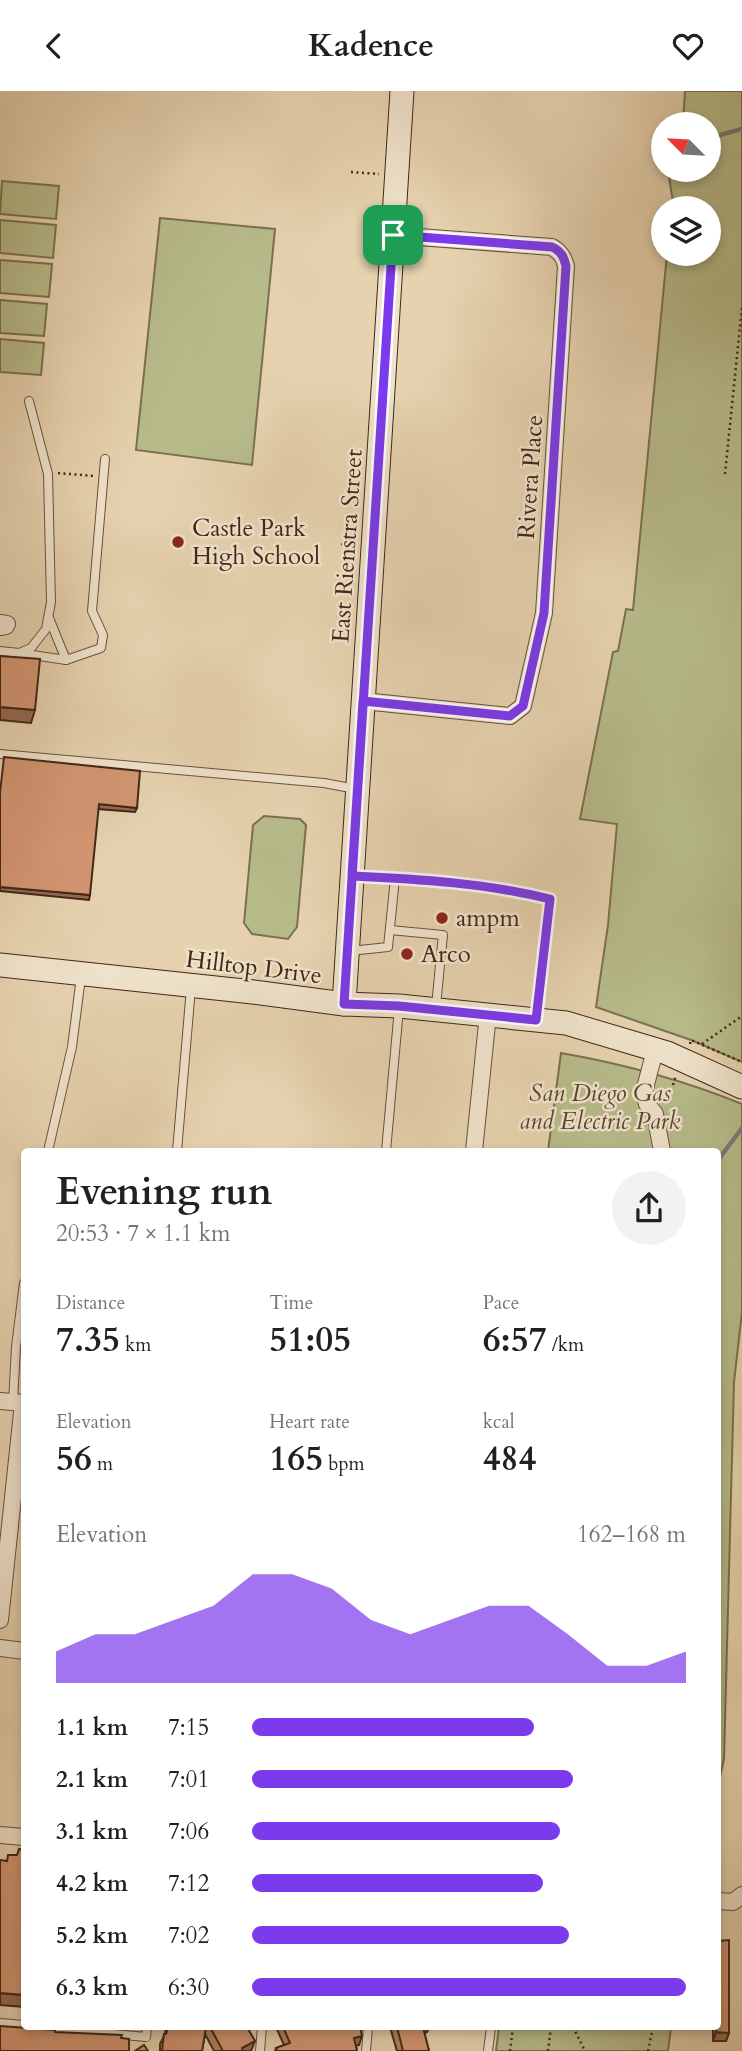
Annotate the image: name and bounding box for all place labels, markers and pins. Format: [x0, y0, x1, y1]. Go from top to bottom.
pin [363, 205, 423, 265]
place label: Castle Park High School [192, 512, 320, 573]
marker: Castle Park High School [170, 534, 186, 550]
place label: ampm [456, 902, 520, 935]
marker: ampm [434, 910, 450, 926]
place label: Arco [421, 938, 471, 971]
marker: Arco [399, 946, 415, 962]

